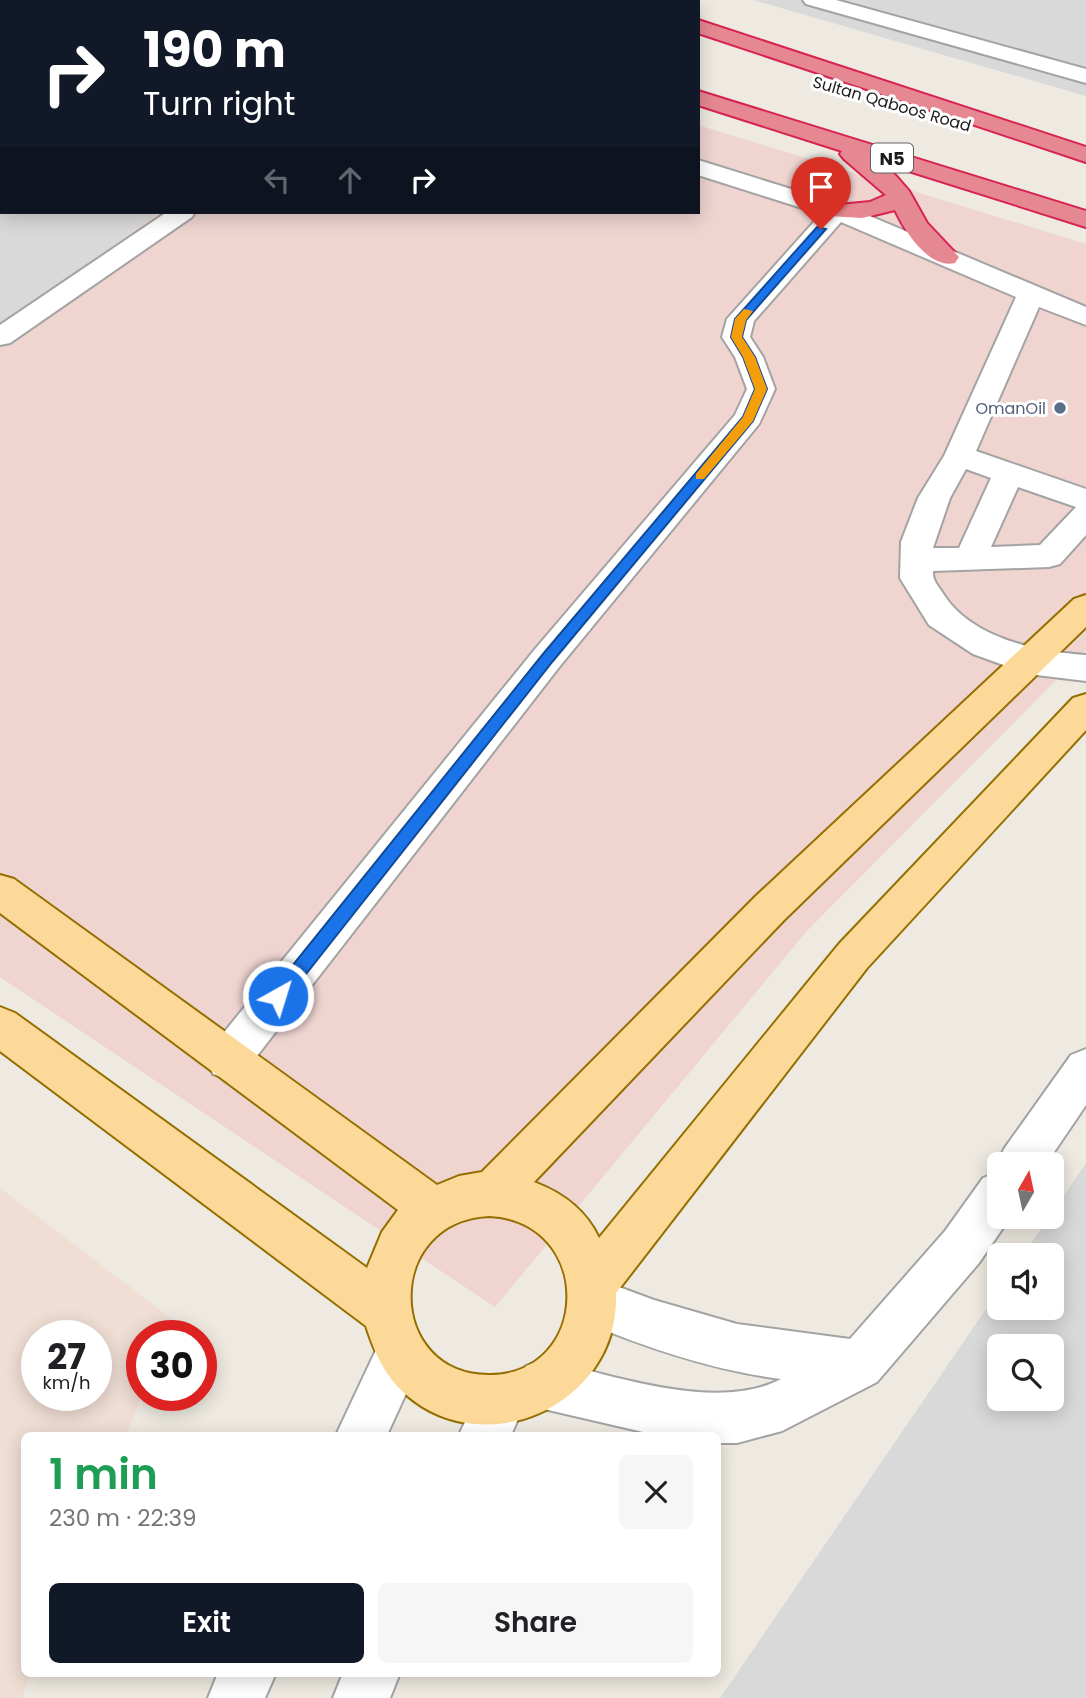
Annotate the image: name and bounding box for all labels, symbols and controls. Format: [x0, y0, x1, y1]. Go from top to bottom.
text: 190 m [143, 16, 286, 84]
icon: right [28, 28, 119, 119]
street label: Sultan Qaboos Road [810, 70, 974, 138]
text: Turn right [143, 81, 295, 126]
road number: N5 [871, 144, 913, 173]
pin [791, 157, 851, 229]
icon: left [258, 161, 296, 199]
icon: ahead [331, 161, 369, 199]
icon: right [404, 161, 442, 199]
icon: arrive [802, 168, 840, 206]
place label: OmanOil [975, 397, 1046, 420]
marker: OmanOil [1052, 400, 1068, 416]
position arrow [241, 959, 315, 1033]
north arrow [987, 1152, 1064, 1228]
map controls [987, 1152, 1064, 1411]
button: sound [987, 1243, 1064, 1320]
speed limit sign: 30 [126, 1320, 217, 1411]
text: 27 [47, 1332, 86, 1381]
button: search [987, 1334, 1064, 1411]
text: km/h [43, 1370, 90, 1395]
text: 1 min [49, 1445, 158, 1504]
button: close [619, 1455, 693, 1529]
text: 230 m · 22:39 [49, 1502, 197, 1534]
button: Exit [49, 1583, 364, 1663]
button: Share [378, 1583, 693, 1663]

